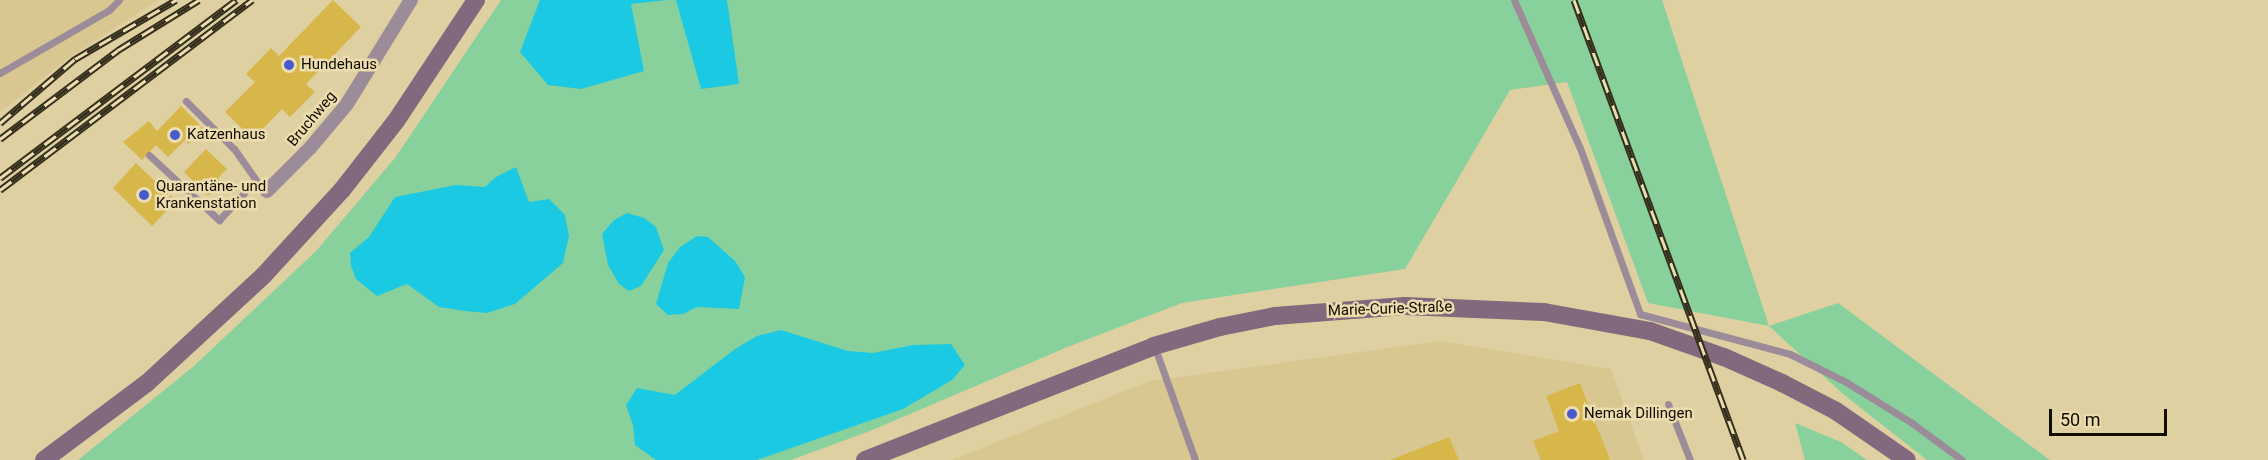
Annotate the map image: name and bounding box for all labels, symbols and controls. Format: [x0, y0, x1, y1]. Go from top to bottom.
place label: Hundehaus [301, 56, 377, 74]
marker: Hundehaus [282, 58, 296, 72]
street label: Bruchweg [284, 88, 340, 150]
place label: Katzenhaus [187, 126, 265, 144]
marker: Katzenhaus [168, 128, 182, 142]
place label: Quarantäne- und Krankenstation [156, 177, 266, 212]
marker: Quarantäne- und Krankenstation [137, 188, 151, 202]
street label: Marie-Curie-Straße [1327, 298, 1453, 320]
scale bar [2052, 397, 2170, 435]
place label: Nemak Dillingen [1584, 405, 1693, 423]
marker: Nemak Dillingen [1565, 407, 1579, 421]
text: 50 m [2060, 409, 2100, 430]

